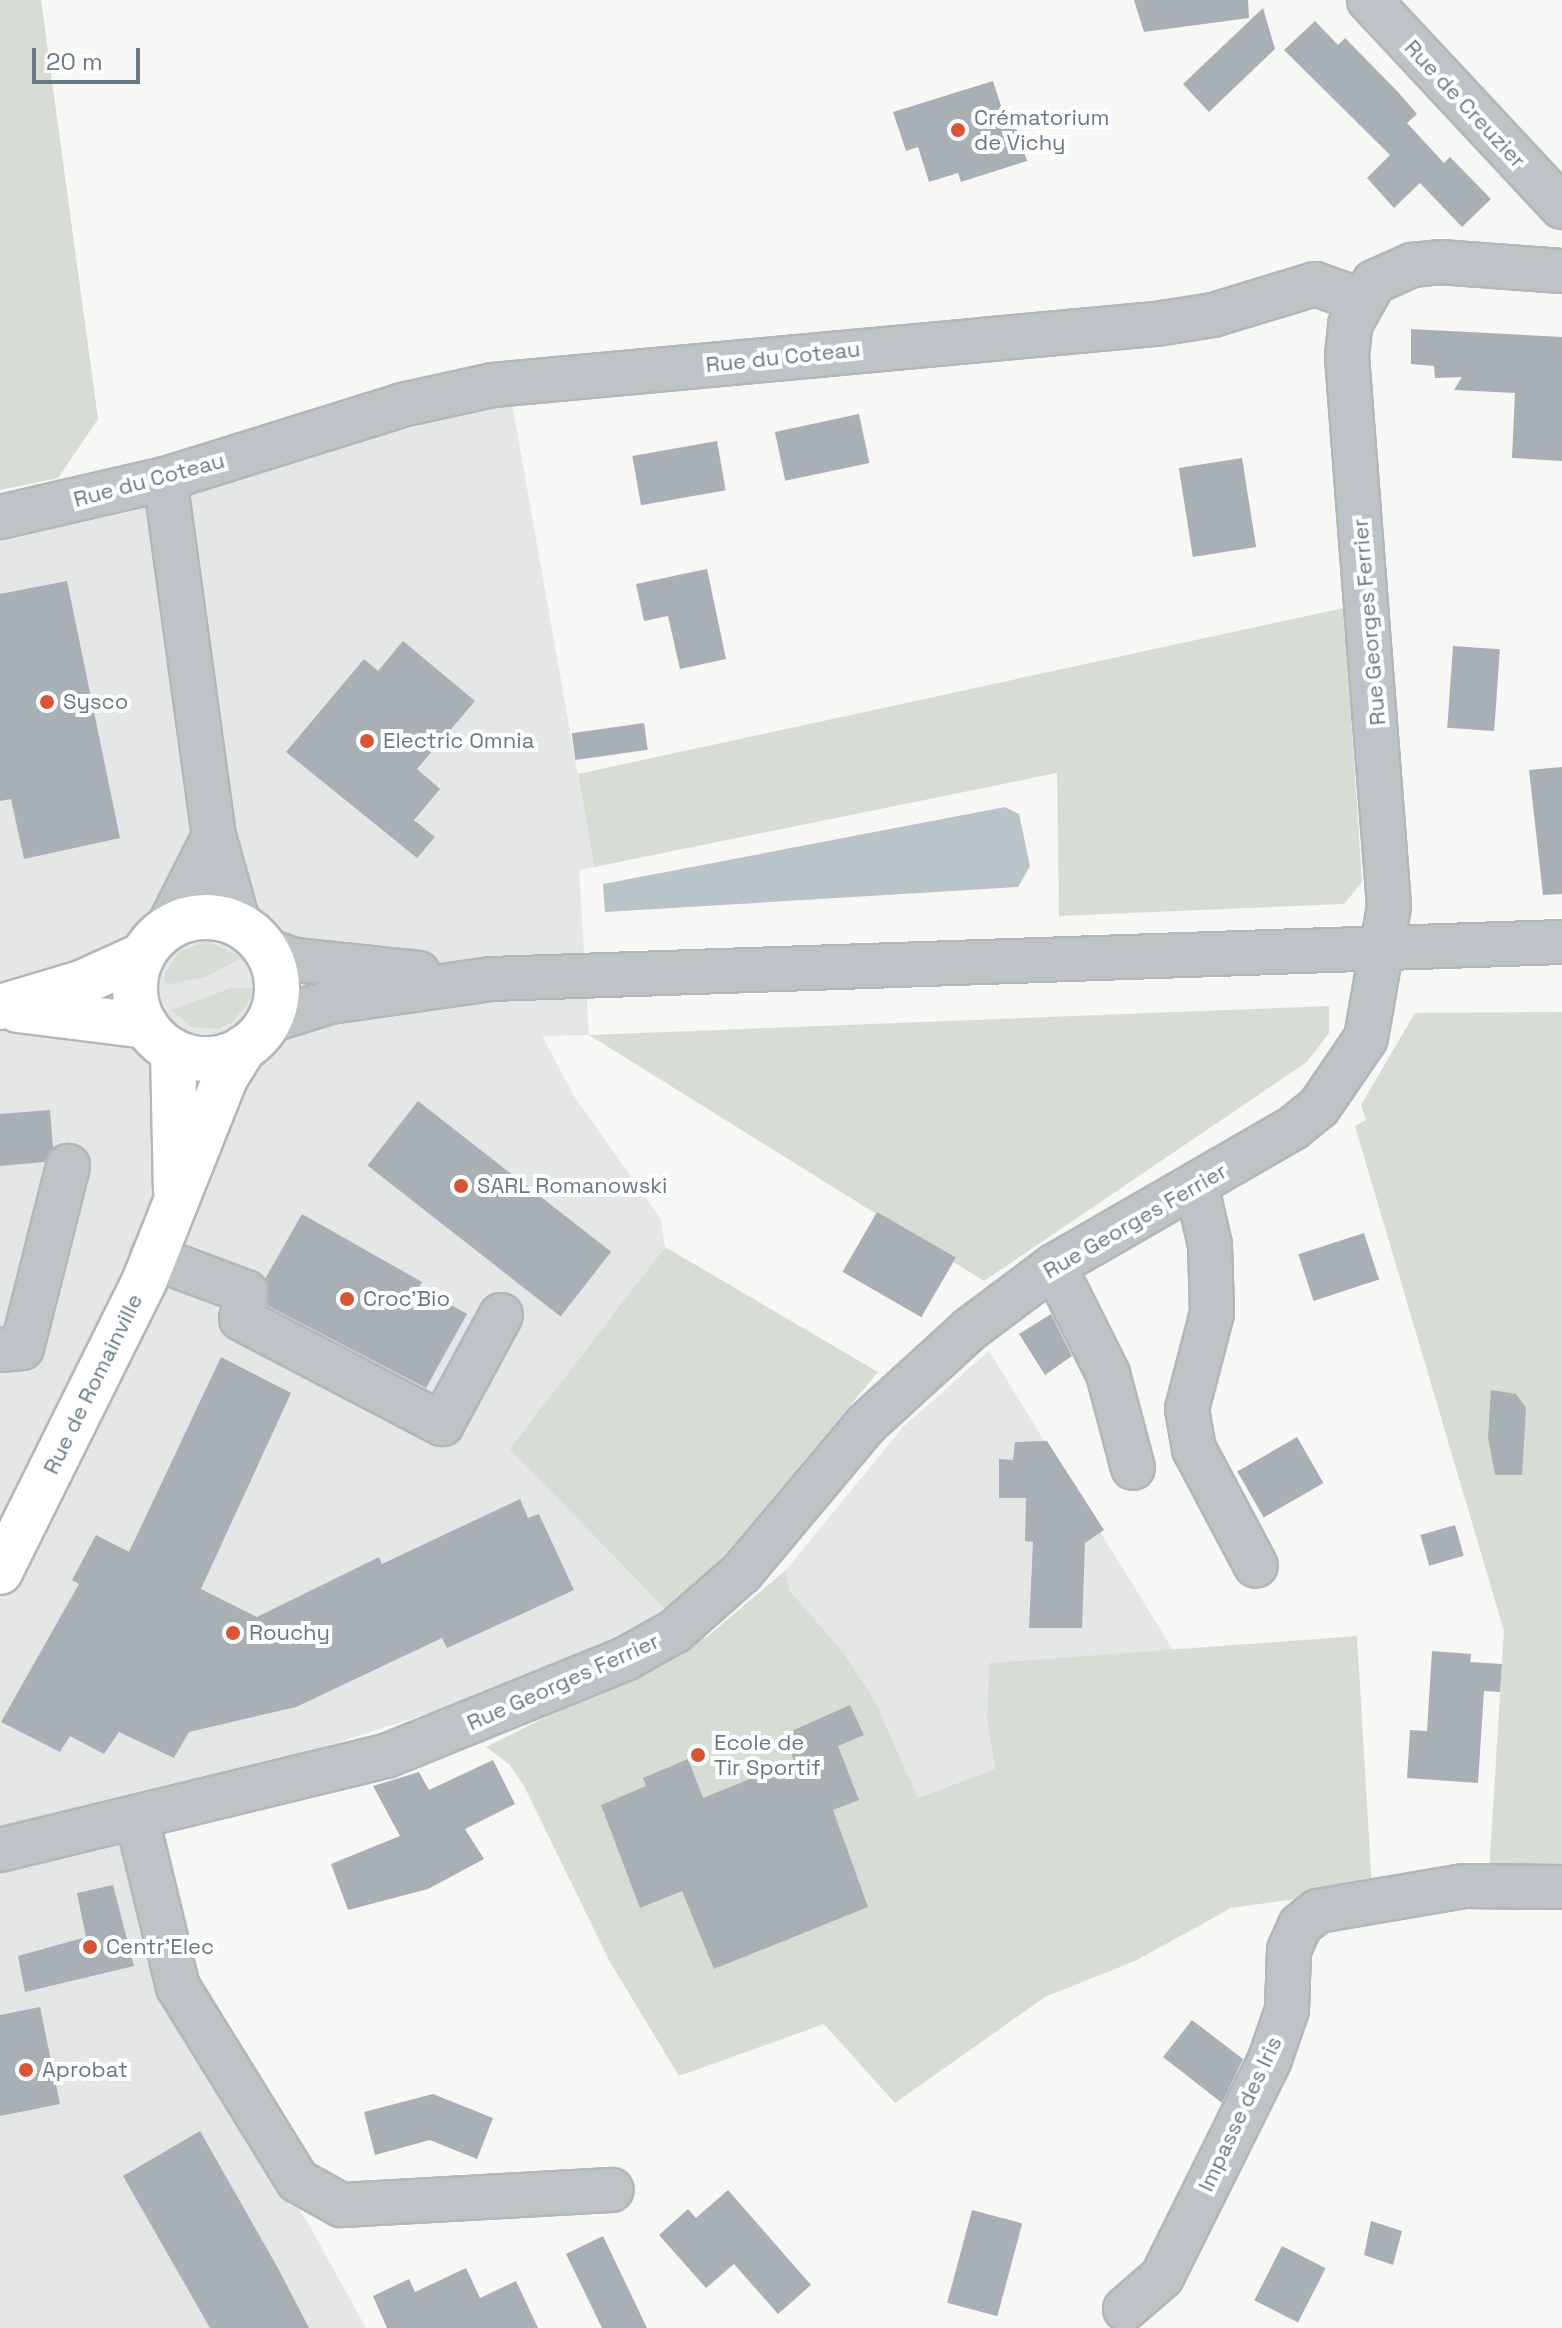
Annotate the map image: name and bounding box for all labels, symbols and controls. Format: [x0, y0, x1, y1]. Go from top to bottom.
scale bar [36, 32, 144, 82]
street label: Rue de Creuzier [1399, 34, 1531, 174]
text: 20 m [46, 46, 103, 77]
place label: Crématorium de Vichy [974, 104, 1109, 156]
marker: Crématorium de Vichy [949, 121, 967, 139]
street label: Rue du Coteau [704, 336, 862, 378]
street label: Rue du Coteau [71, 447, 227, 513]
street label: Rue Georges Ferrier [1347, 517, 1391, 727]
place label: Sysco [63, 689, 128, 715]
marker: Sysco [38, 693, 56, 711]
place label: Electric Omnia [383, 728, 534, 754]
marker: Electric Omnia [358, 732, 376, 750]
street label: Rue Georges Ferrier [1039, 1158, 1231, 1284]
place label: SARL Romanowski [477, 1173, 668, 1199]
marker: SARL Romanowski [452, 1177, 470, 1195]
place label: Croc'Bio [363, 1286, 450, 1312]
street label: Rue de Romainville [38, 1289, 148, 1479]
marker: Croc'Bio [338, 1290, 356, 1308]
place label: Rouchy [249, 1620, 330, 1646]
marker: Rouchy [224, 1624, 242, 1642]
street label: Rue Georges Ferrier [463, 1628, 663, 1736]
place label: Ecole de Tir Sportif [714, 1729, 821, 1780]
marker: Ecole de Tir Sportif [689, 1746, 707, 1764]
place label: Centr'Elec [106, 1934, 214, 1960]
marker: Centr'Elec [81, 1938, 99, 1956]
street label: Impasse des Iris [1193, 2032, 1287, 2196]
place label: Aprobat [42, 2057, 128, 2083]
marker: Aprobat [17, 2061, 35, 2079]

